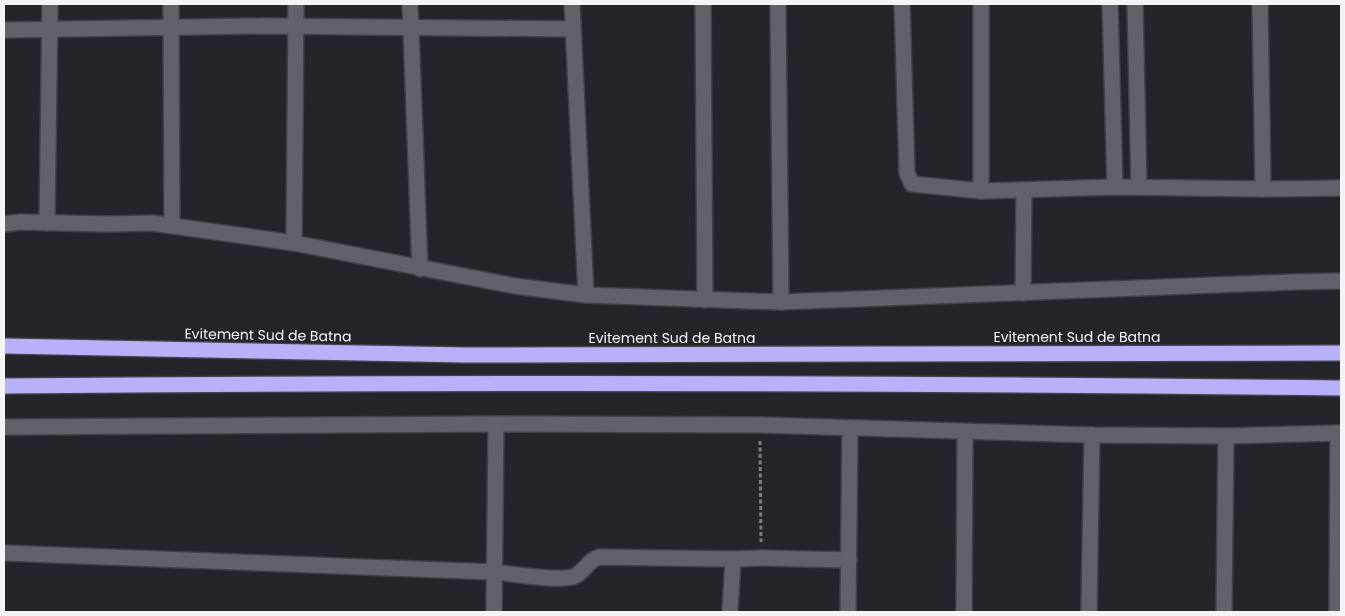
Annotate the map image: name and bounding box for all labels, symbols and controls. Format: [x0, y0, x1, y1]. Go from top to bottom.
street label: Evitement Sud de Batna [184, 324, 352, 346]
street label: Evitement Sud de Batna [994, 327, 1160, 347]
street label: Evitement Sud de Batna [589, 328, 755, 348]

